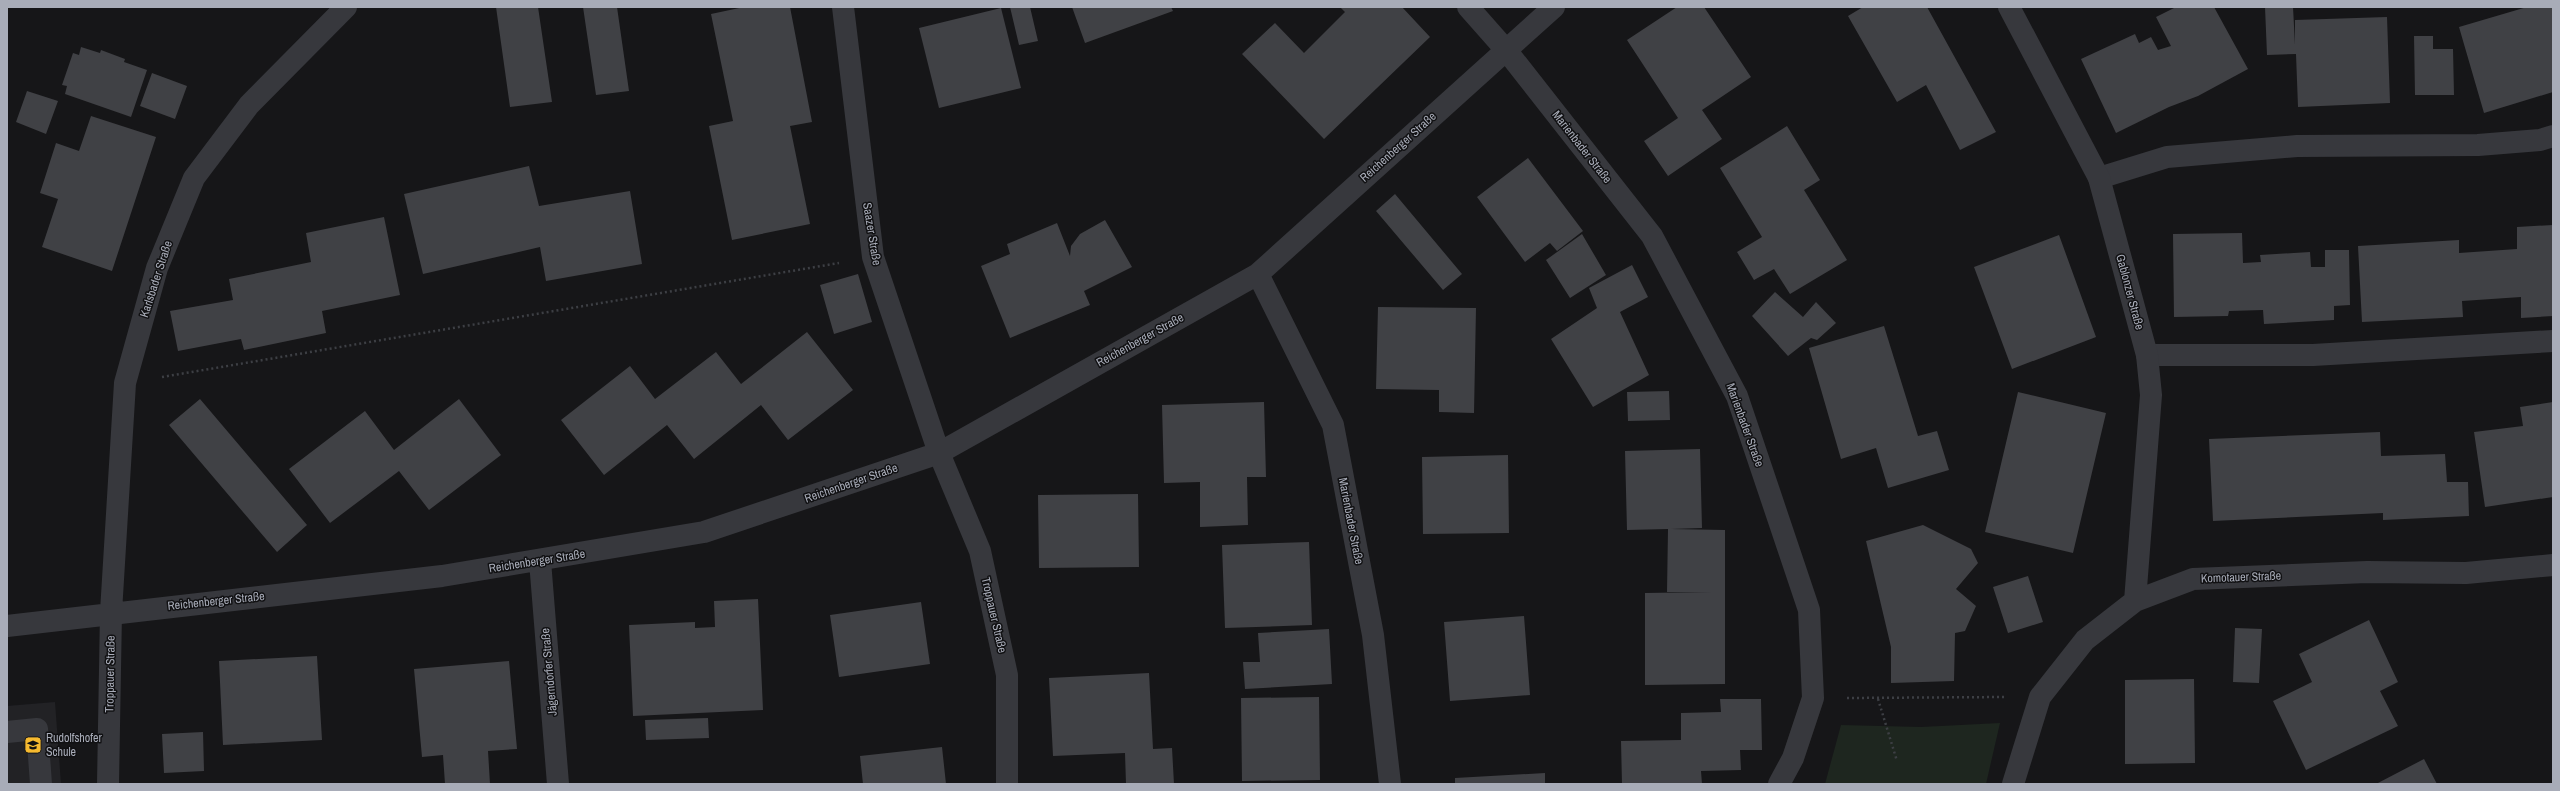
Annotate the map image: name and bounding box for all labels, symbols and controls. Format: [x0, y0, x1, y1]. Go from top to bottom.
street label: Marienbader Straße [1549, 107, 1615, 187]
street label: Reichenberger Straße [1356, 108, 1440, 186]
street label: Saazer Straße [859, 201, 885, 267]
street label: Karlsbader Straße [136, 239, 176, 319]
street label: Gablonzer Straße [2112, 252, 2148, 332]
street label: Reichenberger Straße [1094, 309, 1186, 371]
street label: Marienbader Straße [1722, 381, 1768, 469]
street label: Reichenberger Straße [802, 460, 900, 506]
street label: Marienbader Straße [1335, 476, 1367, 566]
street label: Reichenberger Straße [488, 545, 586, 577]
street label: Komotauer Straße [2201, 568, 2281, 586]
street label: Troppauer Straße [978, 576, 1010, 654]
street label: Reichenberger Straße [167, 588, 265, 614]
street label: Jägerndorfer Straße [537, 627, 561, 717]
street label: Troppauer Straße [101, 635, 119, 713]
place label: Rudolfshofer Schule [46, 730, 103, 760]
school or university icon: Rudolfshofer Schule [23, 735, 43, 755]

